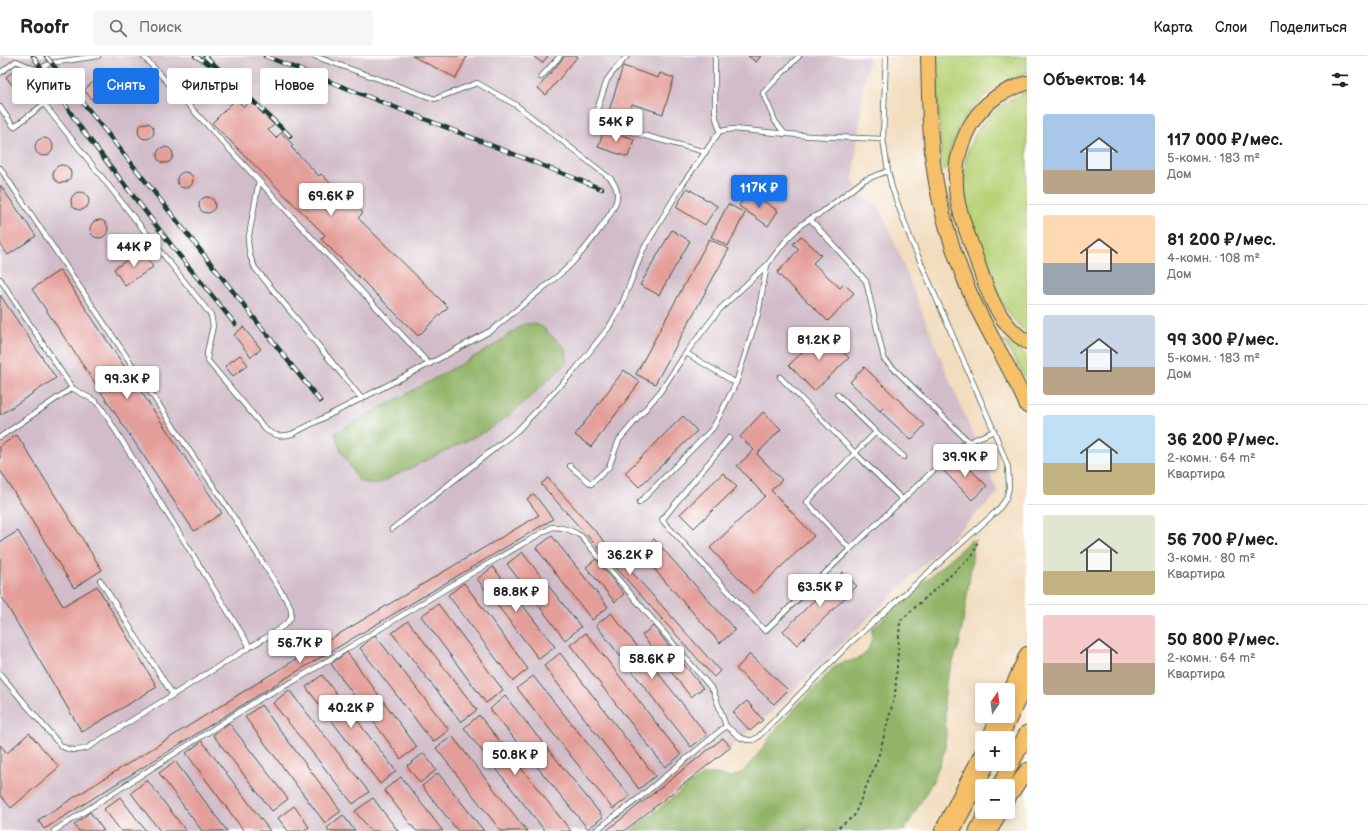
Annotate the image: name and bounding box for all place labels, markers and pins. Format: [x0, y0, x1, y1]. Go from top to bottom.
pin: 54K ₽ [588, 109, 644, 143]
pin: 117K ₽ [726, 175, 792, 209]
pin: 69.6K ₽ [294, 183, 368, 217]
pin: 44K ₽ [106, 234, 162, 268]
pin: 81.2K ₽ [782, 327, 856, 361]
pin: 99.3K ₽ [90, 366, 164, 400]
pin: 39.9K ₽ [928, 444, 1002, 478]
pin: 36.2K ₽ [593, 542, 667, 576]
pin: 63.5K ₽ [783, 574, 857, 608]
pin: 88.8K ₽ [479, 579, 553, 613]
pin: 56.7K ₽ [263, 630, 337, 664]
pin: 58.6K ₽ [615, 646, 689, 680]
pin: 40.2K ₽ [314, 695, 388, 729]
pin: 50.8K ₽ [478, 742, 552, 776]

